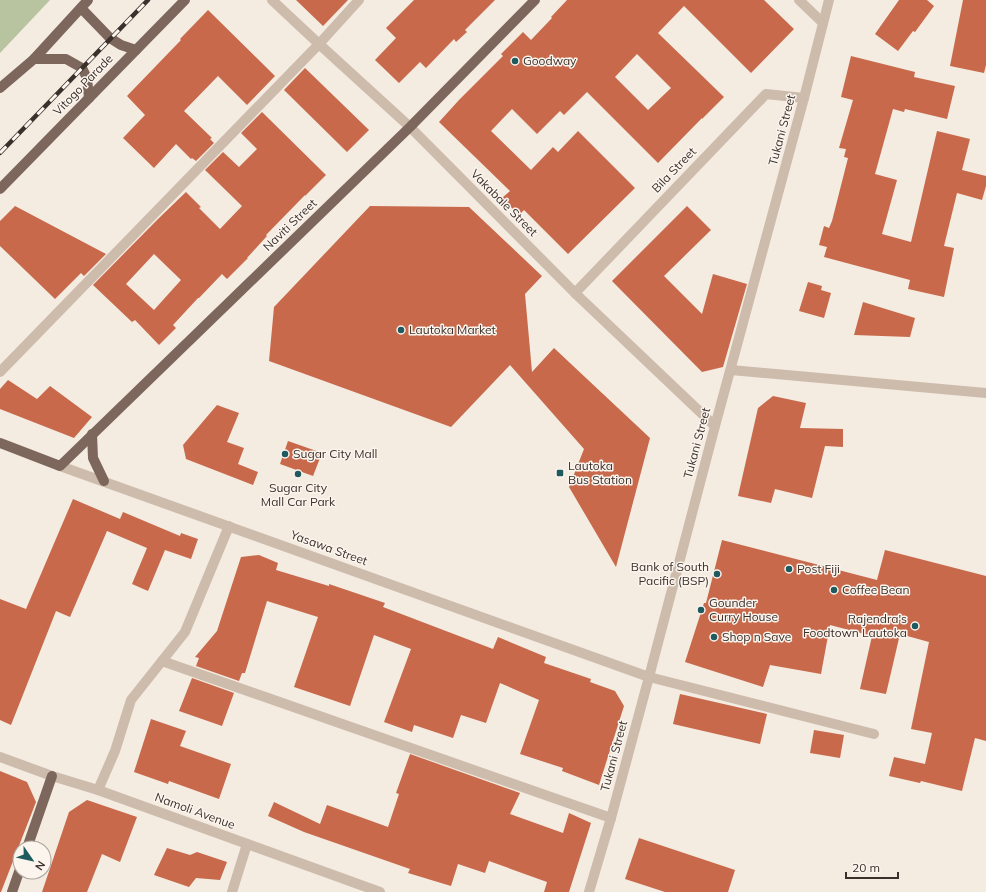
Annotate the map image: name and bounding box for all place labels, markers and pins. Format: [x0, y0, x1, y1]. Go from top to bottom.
place label: Goodway [523, 53, 577, 68]
marker: Goodway [510, 56, 520, 66]
place label: Lautoka Market [409, 322, 496, 337]
marker: Lautoka Market [396, 325, 406, 335]
place label: Sugar City Mall [293, 446, 377, 461]
marker: Sugar City Mall [280, 449, 290, 459]
place label: Lautoka Bus Station [568, 458, 632, 487]
marker: Lautoka Bus Station [555, 468, 565, 478]
marker: Sugar City Mall Car Park [293, 469, 303, 479]
place label: Sugar City Mall Car Park [261, 480, 336, 509]
place label: Bank of South Pacific (BSP) [631, 559, 709, 588]
place label: Post Fiji [797, 561, 840, 576]
marker: Post Fiji [784, 564, 794, 574]
marker: Bank of South Pacific (BSP) [712, 569, 722, 579]
place label: Coffee Bean [842, 582, 909, 597]
marker: Coffee Bean [829, 585, 839, 595]
place label: Gounder Curry House [709, 595, 778, 624]
marker: Gounder Curry House [696, 605, 706, 615]
place label: Rajendra's Foodtown Lautoka [803, 611, 907, 640]
marker: Rajendra's Foodtown Lautoka [910, 621, 920, 631]
place label: Shop n Save [722, 629, 791, 644]
marker: Shop n Save [709, 632, 719, 642]

